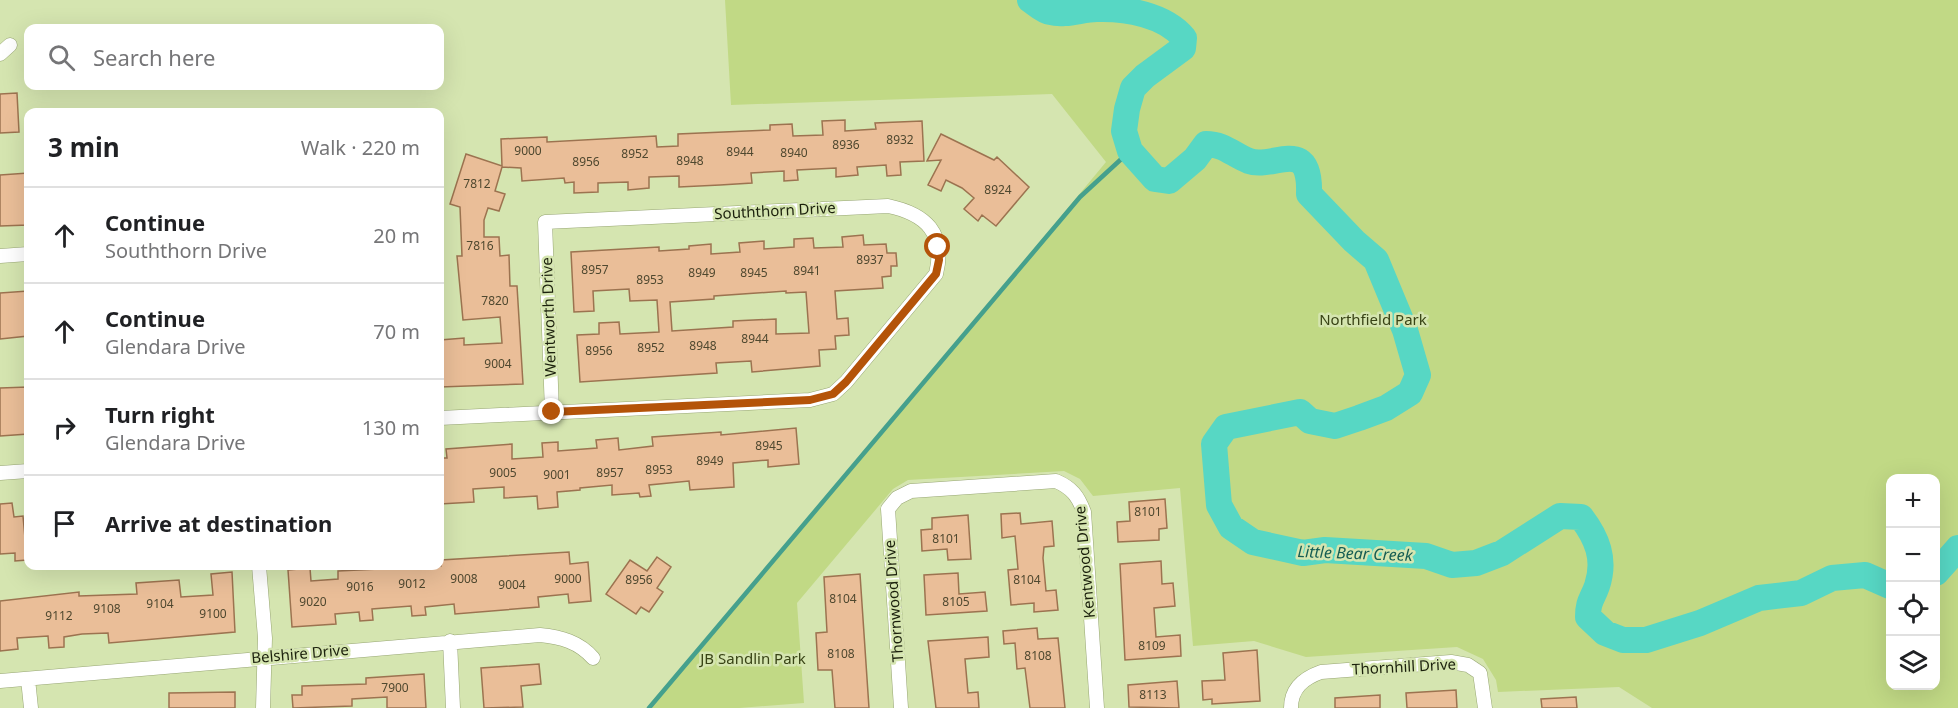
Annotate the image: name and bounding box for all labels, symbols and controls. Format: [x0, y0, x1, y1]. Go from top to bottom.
search box [24, 24, 444, 90]
icon: search [45, 41, 78, 74]
text: Search here [93, 42, 215, 72]
text: 3 min [48, 129, 120, 165]
house number: 8932 [886, 131, 914, 148]
text: Walk · 220 m [301, 134, 420, 161]
house number: 8936 [832, 136, 860, 153]
house number: 9000 [514, 142, 542, 159]
house number: 8944 [726, 143, 754, 160]
house number: 8940 [780, 144, 808, 161]
house number: 8952 [621, 145, 649, 162]
house number: 8948 [676, 152, 704, 169]
house number: 8956 [572, 153, 600, 170]
house number: 7812 [463, 175, 491, 192]
house number: 8924 [984, 181, 1012, 198]
street label: Souththorn Drive [714, 197, 836, 223]
text: Continue [105, 207, 205, 237]
icon: ahead [48, 219, 81, 252]
text: 20 m [373, 222, 420, 249]
route start [924, 233, 950, 259]
text: Souththorn Drive [105, 237, 267, 264]
house number: 7816 [466, 237, 494, 254]
house number: 8937 [856, 251, 884, 268]
street label: Wentworth Drive [536, 257, 560, 377]
house number: 8957 [581, 261, 609, 278]
house number: 8941 [793, 262, 821, 279]
house number: 8949 [688, 264, 716, 281]
house number: 8945 [740, 264, 768, 281]
house number: 8953 [636, 271, 664, 288]
house number: 7820 [481, 292, 509, 309]
text: Continue [105, 303, 205, 333]
park label: Northfield Park [1319, 309, 1427, 329]
icon: ahead [48, 315, 81, 348]
text: 70 m [373, 318, 420, 345]
house number: 8944 [741, 330, 769, 347]
text: Glendara Drive [105, 333, 246, 360]
house number: 8948 [689, 337, 717, 354]
house number: 8952 [637, 339, 665, 356]
house number: 8956 [585, 342, 613, 359]
house number: 9004 [484, 355, 512, 372]
route end [538, 398, 564, 424]
text: Turn right [105, 399, 215, 429]
icon: right [48, 411, 81, 444]
text: 130 m [362, 414, 420, 441]
text: Glendara Drive [105, 429, 246, 456]
house number: 8945 [755, 437, 783, 454]
house number: 8949 [696, 452, 724, 469]
house number: 8953 [645, 461, 673, 478]
house number: 9005 [489, 464, 517, 481]
house number: 8957 [596, 464, 624, 481]
house number: 9001 [543, 466, 571, 483]
map controls [1886, 474, 1940, 690]
button: + [1886, 474, 1940, 528]
house number: 8101 [1134, 503, 1162, 520]
street label: Kentwood Drive [1069, 505, 1099, 619]
icon: arrive [48, 507, 81, 540]
text: Arrive at destination [105, 508, 332, 538]
button: − [1886, 528, 1940, 582]
house number: 8101 [932, 530, 960, 547]
street label: Thornwood Drive [879, 539, 907, 663]
water label: Little Bear Creek [1297, 540, 1414, 566]
house number: 9008 [450, 570, 478, 587]
house number: 9000 [554, 570, 582, 587]
house number: 8956 [625, 571, 653, 588]
house number: 8104 [1013, 571, 1041, 588]
house number: 9012 [398, 575, 426, 592]
house number: 9004 [498, 576, 526, 593]
house number: 9016 [346, 578, 374, 595]
button: locate [1886, 582, 1940, 636]
house number: 8104 [829, 590, 857, 607]
house number: 9020 [299, 593, 327, 610]
house number: 8105 [942, 593, 970, 610]
house number: 9104 [146, 595, 174, 612]
house number: 9108 [93, 600, 121, 617]
house number: 9100 [199, 605, 227, 622]
house number: 9112 [45, 607, 73, 624]
button: layers [1886, 636, 1940, 690]
house number: 8109 [1138, 637, 1166, 654]
street label: Belshire Drive [250, 639, 349, 667]
house number: 8108 [827, 645, 855, 662]
house number: 8108 [1024, 647, 1052, 664]
park label: JB Sandlin Park [698, 648, 806, 668]
street label: Thornhill Drive [1351, 653, 1456, 679]
house number: 7900 [381, 679, 409, 696]
house number: 8113 [1139, 686, 1167, 703]

